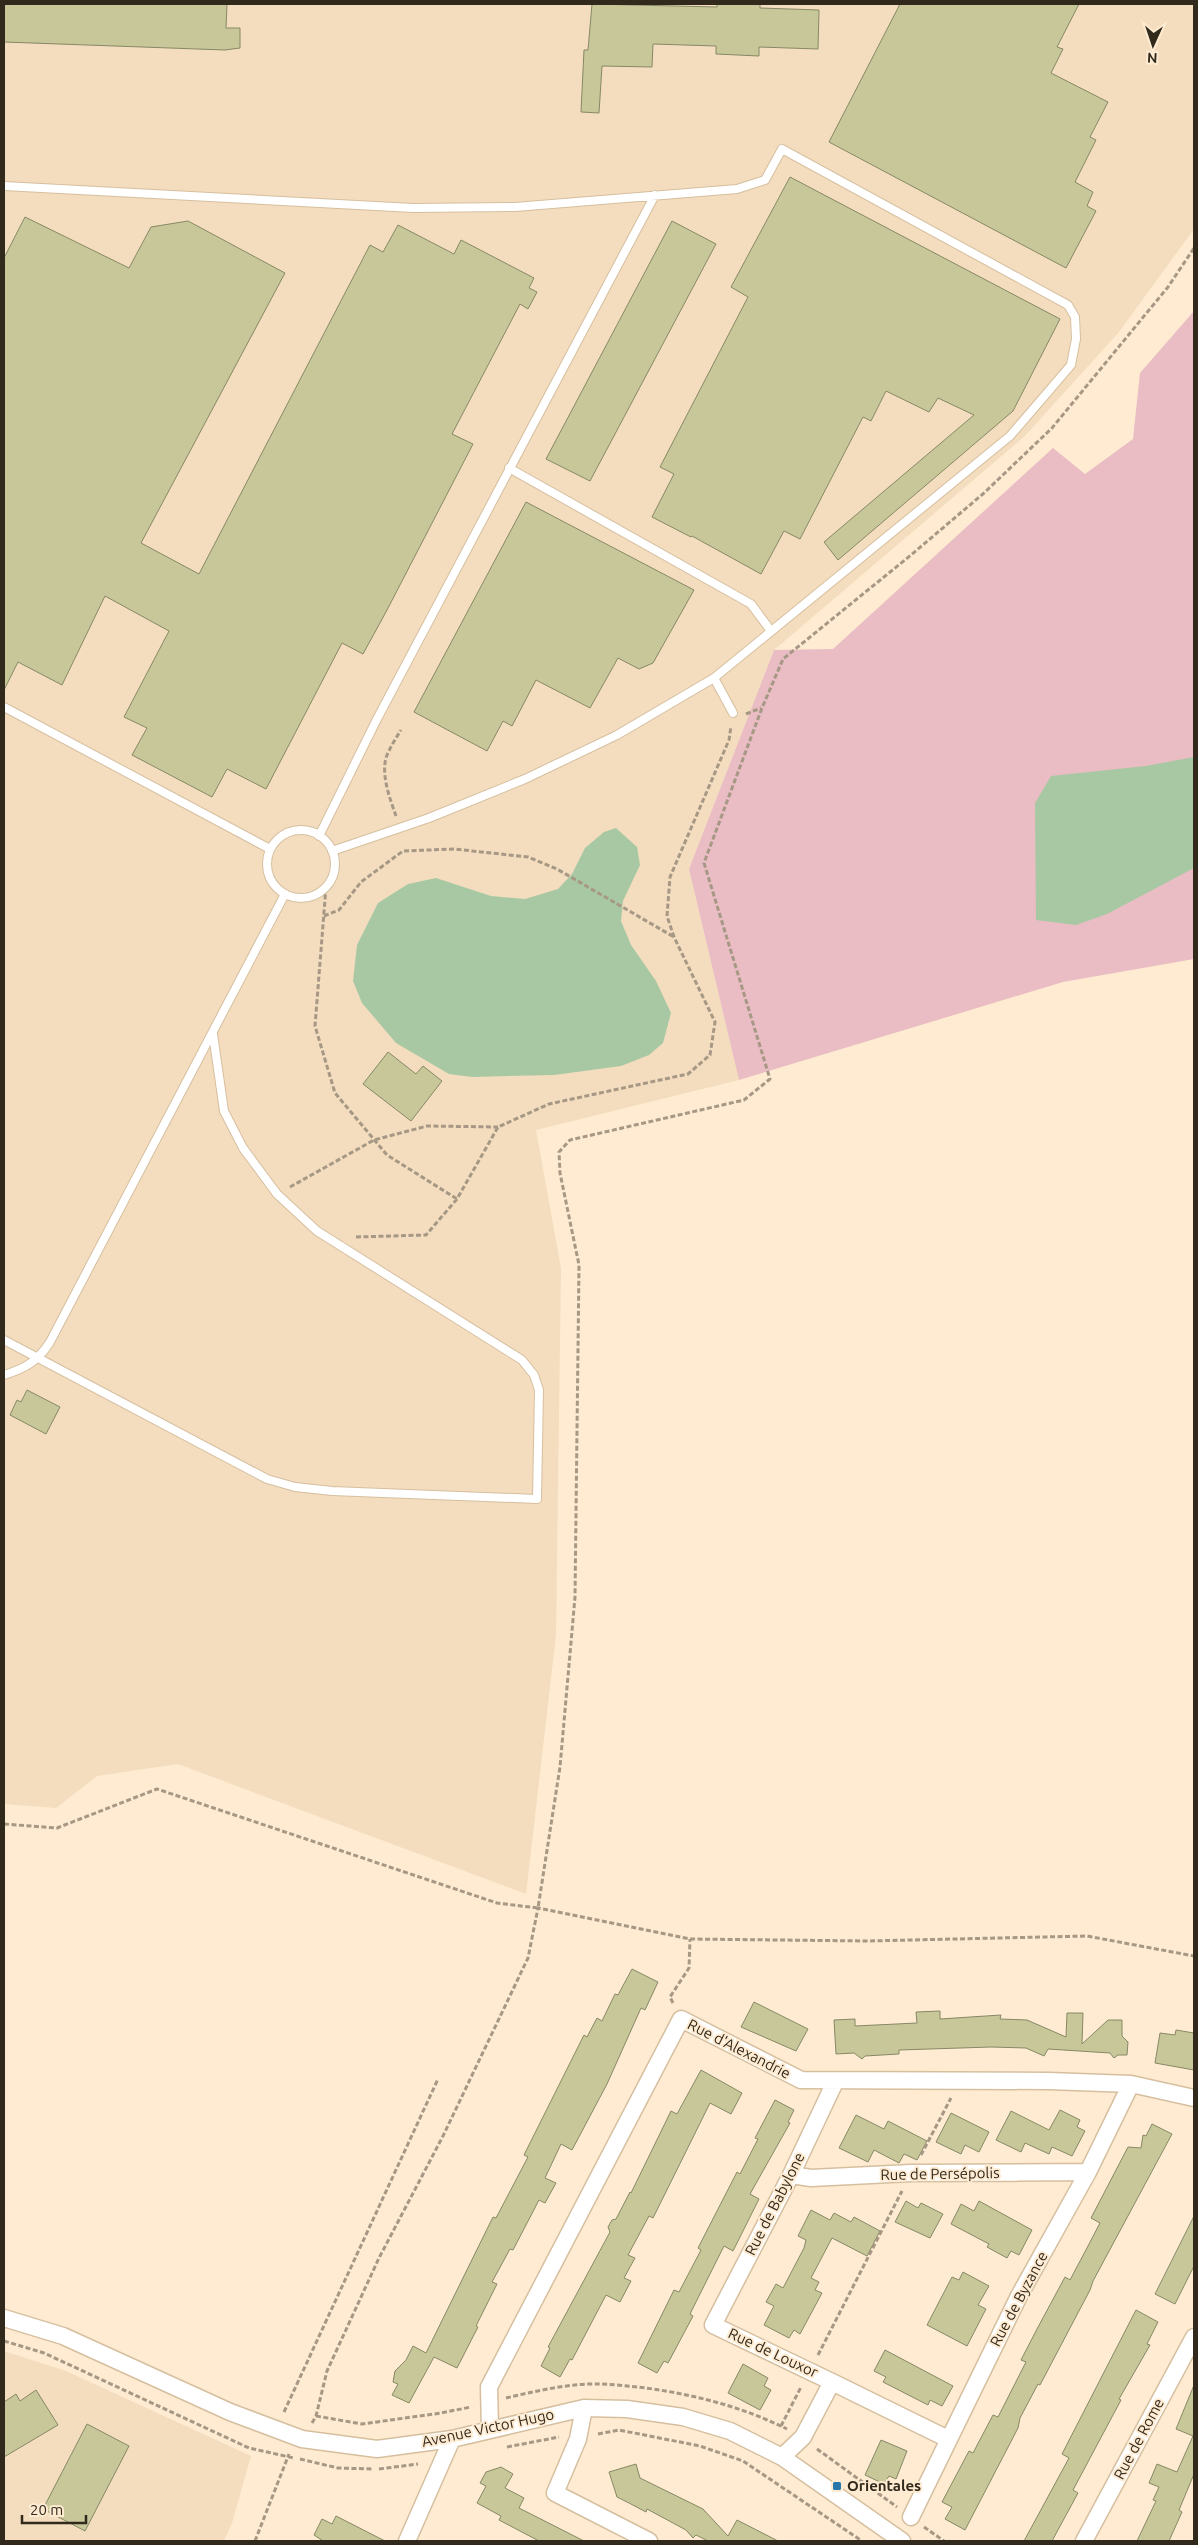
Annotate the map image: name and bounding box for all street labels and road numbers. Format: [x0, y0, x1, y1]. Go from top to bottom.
street label: Rue d'Alexandrie [685, 2015, 794, 2082]
street label: Rue de Babylone [741, 2150, 808, 2258]
street label: Rue de Persépolis [880, 2164, 1000, 2183]
street label: Rue de Byzance [986, 2248, 1051, 2349]
street label: Rue de Louxor [726, 2324, 821, 2381]
street label: Rue de Rome [1110, 2395, 1167, 2482]
street label: Avenue Victor Hugo [420, 2405, 556, 2450]

